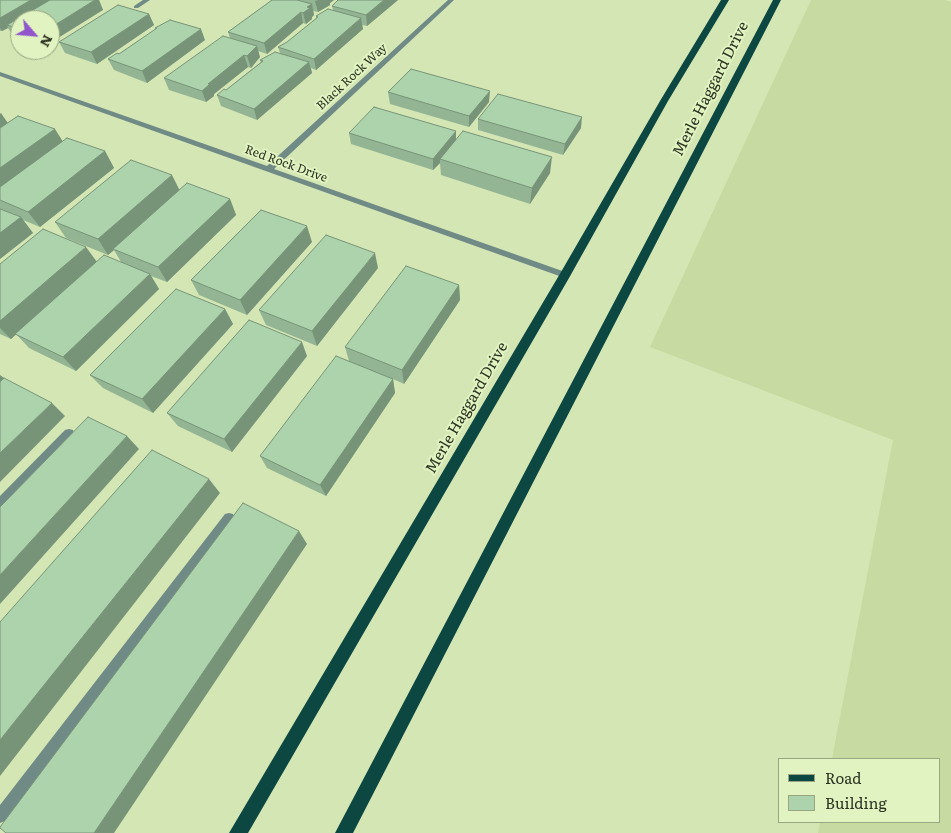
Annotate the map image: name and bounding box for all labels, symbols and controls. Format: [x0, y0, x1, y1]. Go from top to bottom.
north arrow [10, 10, 60, 60]
street label: Merle Haggard Drive [669, 19, 753, 159]
text: N [36, 32, 59, 51]
street label: Black Rock Way [314, 41, 390, 113]
street label: Red Rock Drive [243, 142, 329, 186]
street label: Merle Haggard Drive [422, 339, 512, 477]
legend [778, 758, 941, 823]
text: Road [825, 766, 861, 789]
text: Building [825, 791, 887, 814]

